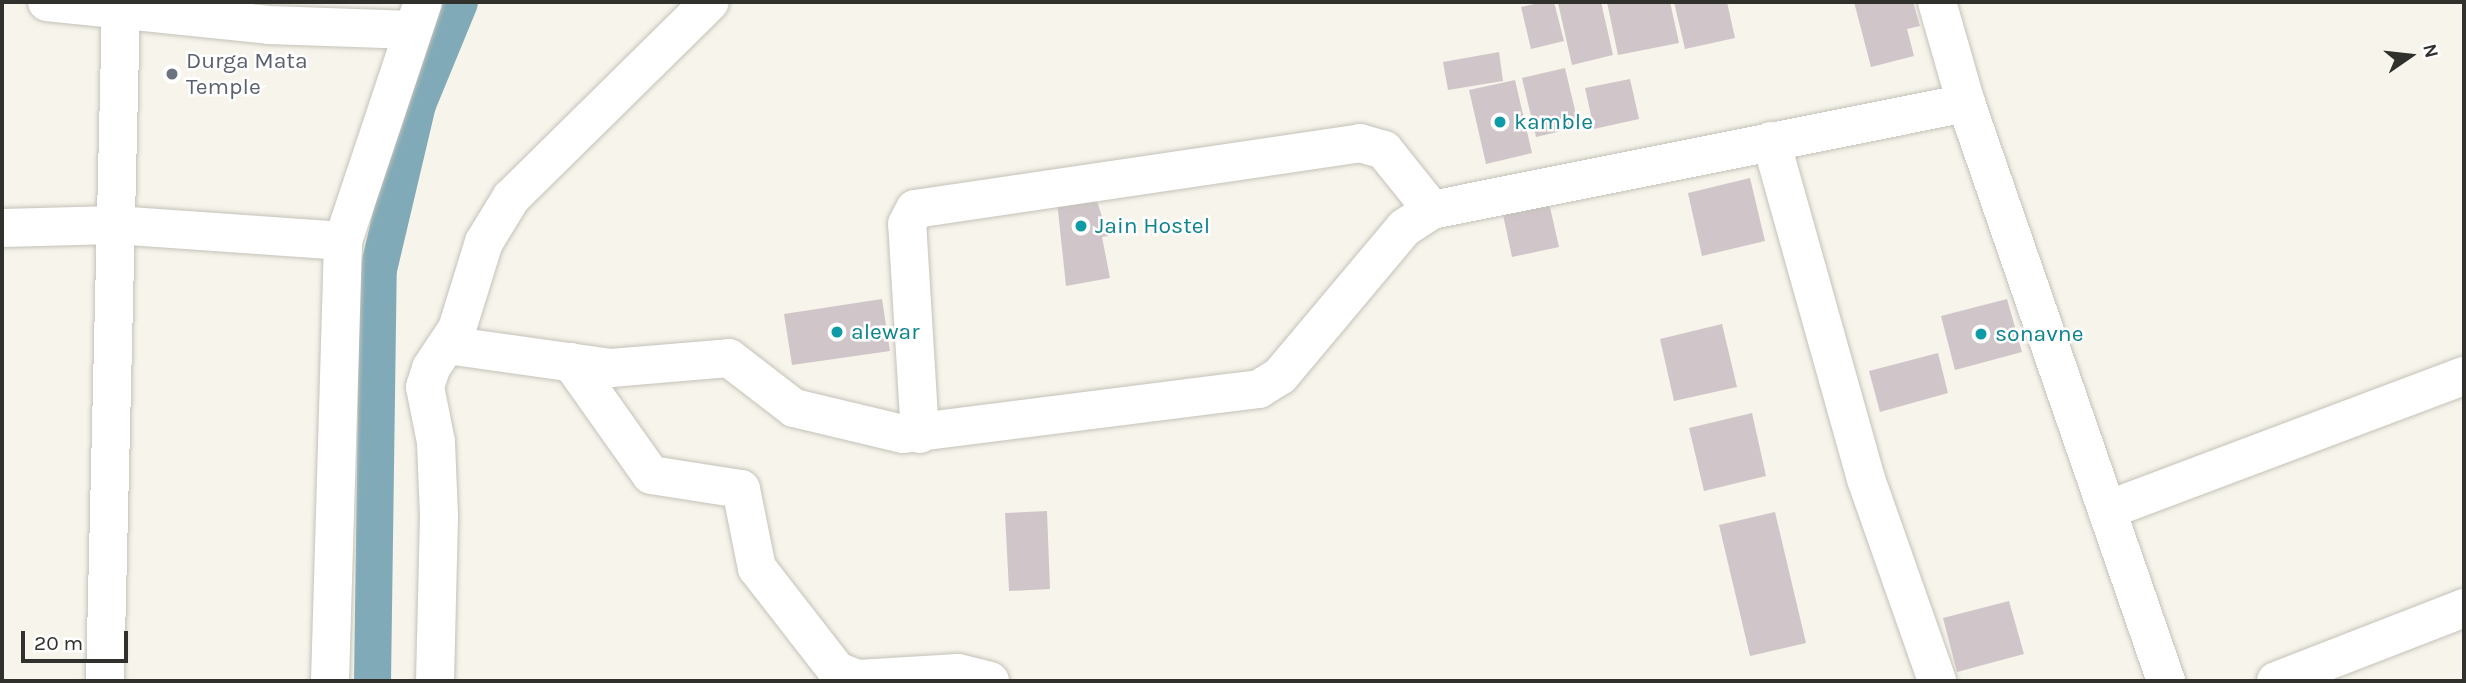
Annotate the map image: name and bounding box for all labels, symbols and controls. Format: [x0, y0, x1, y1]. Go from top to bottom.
north arrow [2375, 21, 2445, 91]
text: N [2418, 42, 2443, 60]
place label: Durga Mata Temple [186, 47, 308, 101]
marker: Durga Mata Temple [164, 66, 180, 82]
place label: kamble [1514, 108, 1593, 136]
marker: kamble [1492, 114, 1508, 130]
place label: Jain Hostel [1095, 212, 1210, 240]
marker: Jain Hostel [1073, 218, 1089, 234]
place label: alewar [851, 318, 920, 346]
place label: sonavne [1995, 320, 2083, 348]
marker: alewar [829, 324, 845, 340]
marker: sonavne [1973, 326, 1989, 342]
scale bar [24, 616, 131, 660]
text: 20 m [34, 631, 83, 655]

